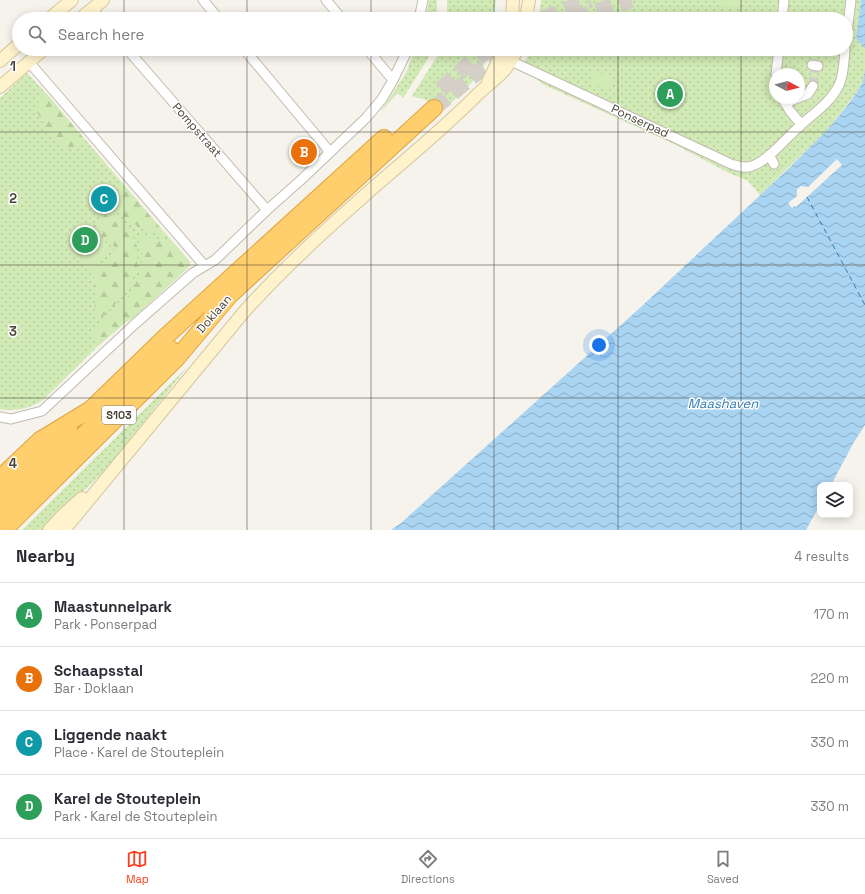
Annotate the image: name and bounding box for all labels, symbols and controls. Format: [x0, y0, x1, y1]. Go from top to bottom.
search box [12, 12, 853, 56]
icon: search [26, 23, 48, 45]
text: Search here [58, 25, 144, 44]
text: 1 [10, 58, 16, 75]
north arrow [769, 68, 805, 104]
pin: A [657, 79, 683, 109]
street label: Pompstraat [169, 99, 225, 161]
street label: Ponserpad [609, 101, 671, 141]
pin: B [291, 137, 317, 167]
pin: C [91, 184, 117, 214]
text: 2 [9, 190, 17, 207]
pin: D [72, 225, 98, 255]
street label: Doklaan [193, 291, 235, 337]
text: 3 [9, 323, 17, 340]
your location [589, 335, 609, 355]
water label: Maashaven [688, 395, 759, 412]
road number: S103 [102, 406, 136, 424]
text: 4 [9, 455, 17, 472]
map controls [817, 482, 853, 518]
button: layers [817, 482, 853, 518]
text: Nearby [16, 545, 75, 567]
text: 4 results [794, 548, 849, 565]
text: Maastunnelpark [54, 597, 172, 616]
text: A [25, 606, 33, 623]
text: 170 m [813, 606, 849, 623]
text: Park · Ponserpad [54, 616, 157, 633]
text: Schaapsstal [54, 661, 143, 680]
text: B [25, 670, 33, 687]
text: 220 m [810, 670, 849, 687]
text: Bar · Doklaan [54, 680, 134, 697]
text: Liggende naakt [54, 725, 167, 744]
text: C [25, 734, 33, 751]
text: 330 m [810, 734, 849, 751]
text: Place · Karel de Stouteplein [54, 744, 224, 761]
text: Karel de Stouteplein [54, 789, 201, 808]
text: D [25, 798, 33, 815]
text: 330 m [810, 798, 849, 815]
text: Park · Karel de Stouteplein [54, 808, 217, 825]
tab: Map [126, 848, 149, 886]
tab: Directions [401, 848, 455, 886]
tab: Saved [707, 848, 739, 886]

